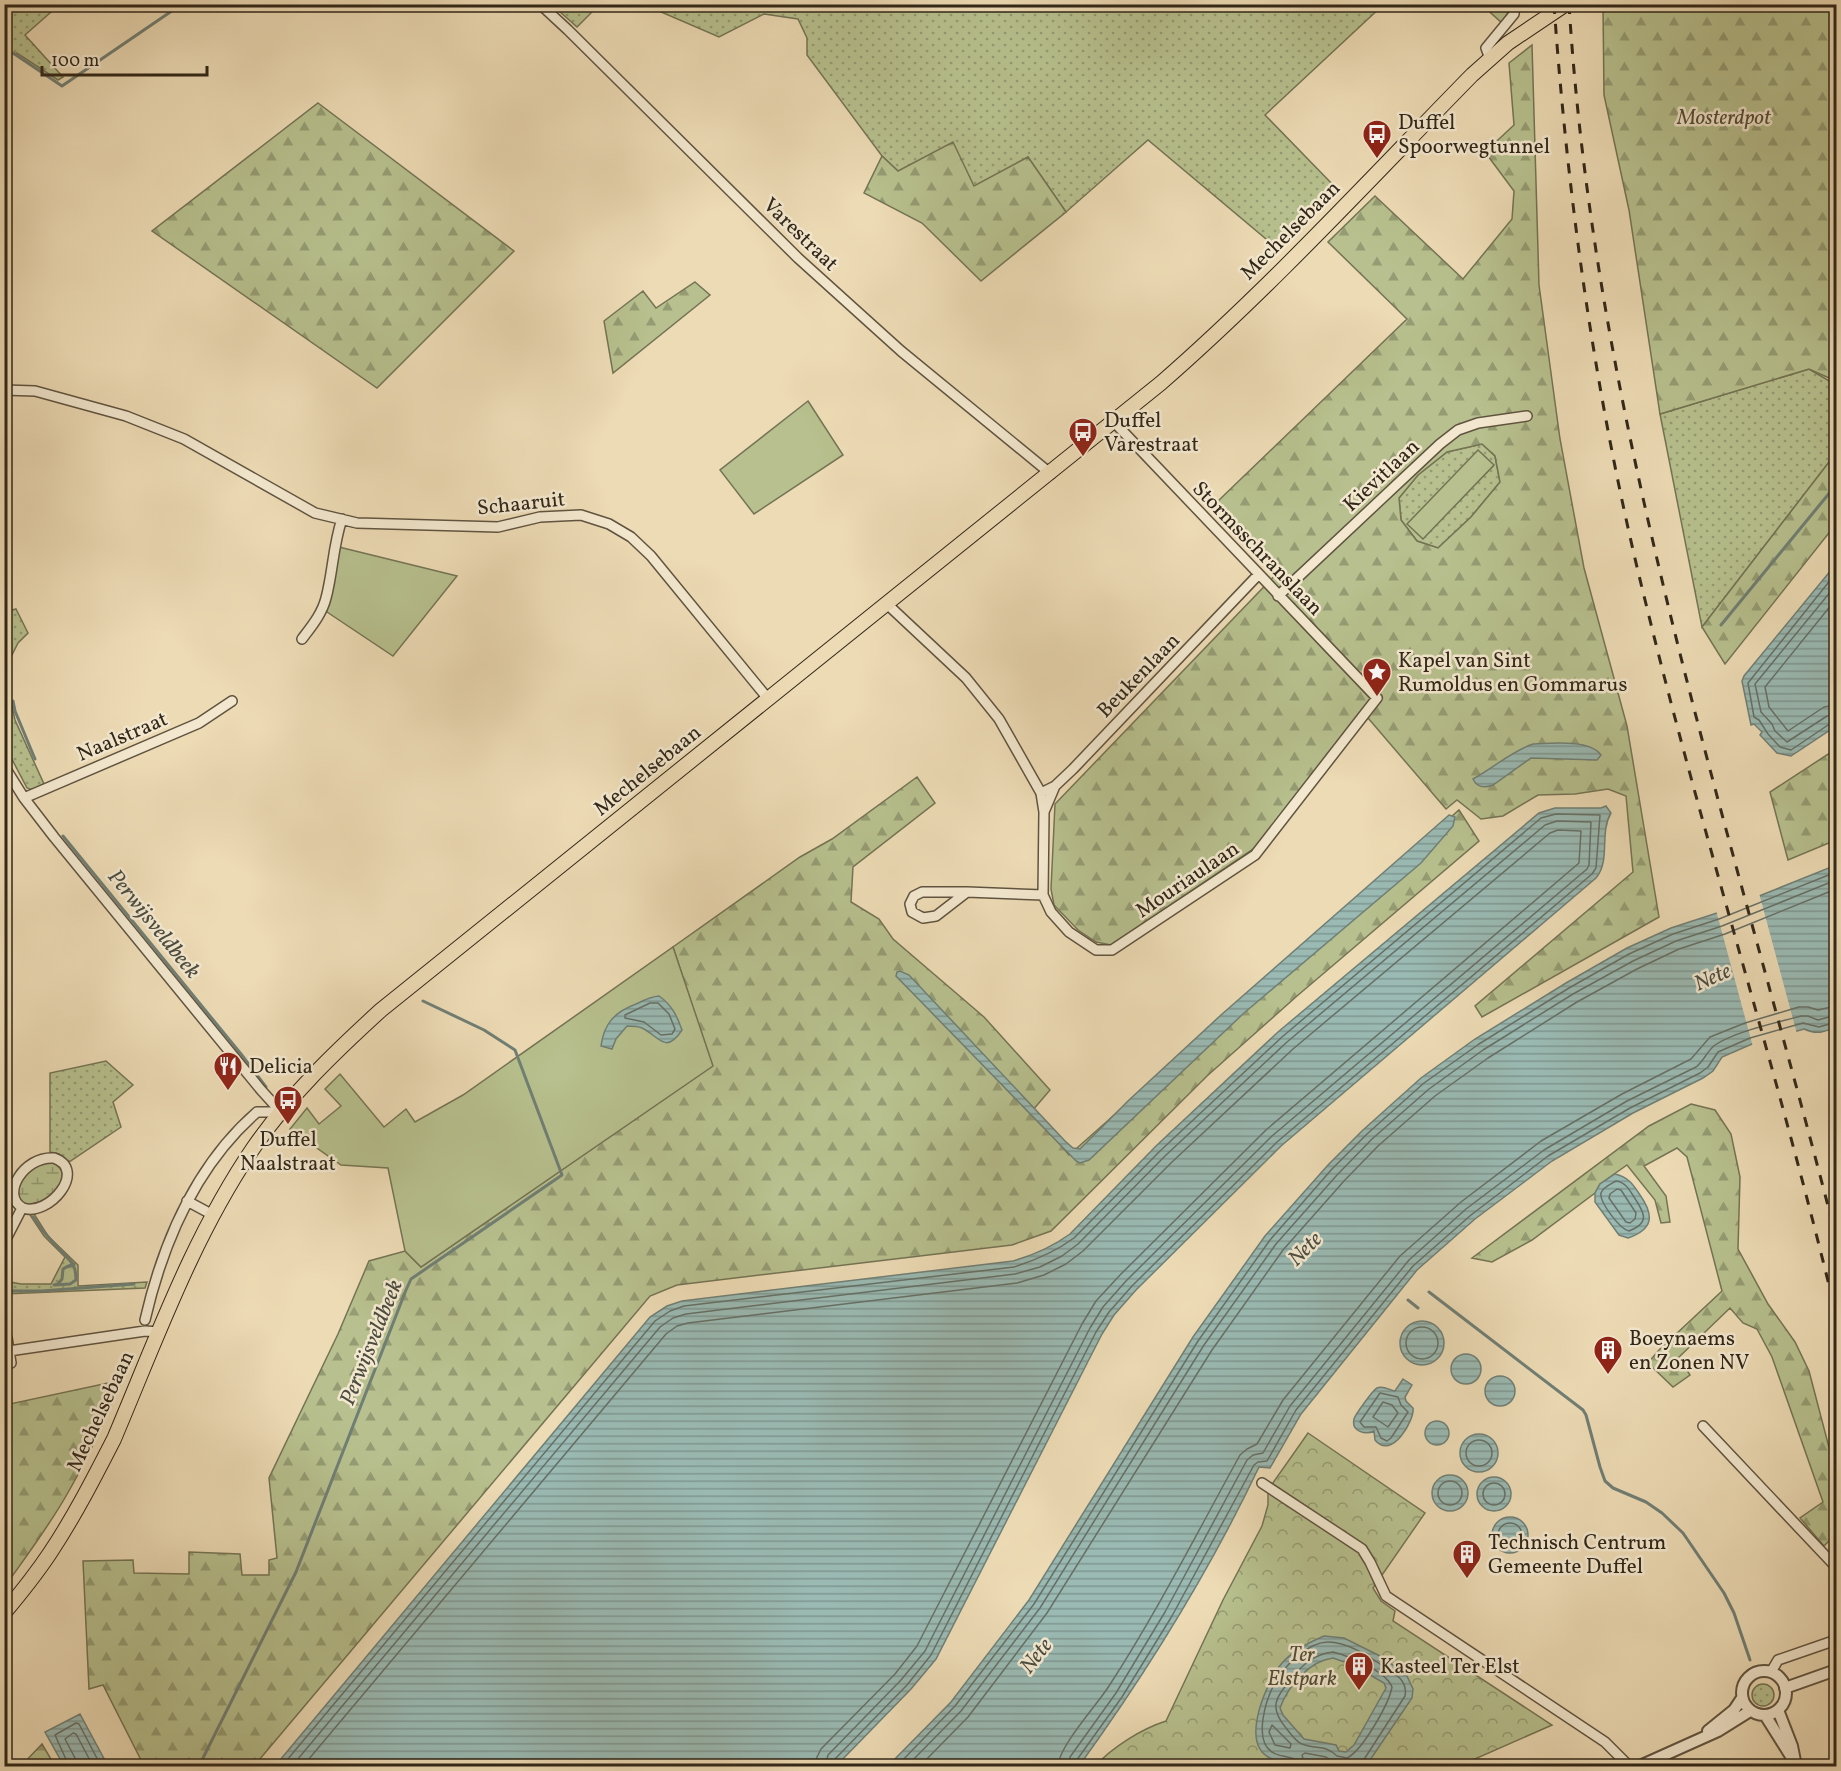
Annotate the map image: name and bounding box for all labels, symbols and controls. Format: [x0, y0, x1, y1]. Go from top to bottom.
scale bar [42, 39, 207, 77]
text: 100 m [51, 49, 100, 74]
park label: Mosterdpot [1676, 104, 1772, 133]
place label: Duffel Spoorwegtunnel [1398, 109, 1550, 162]
bus stop icon: Duffel Spoorwegtunnel [1361, 118, 1393, 160]
street label: Mechelsebaan [1235, 175, 1347, 287]
street label: Varestraat [756, 192, 844, 278]
place label: Duffel Varestraat [1104, 407, 1199, 460]
bus stop icon: Duffel Varestraat [1067, 416, 1099, 458]
street label: Kievitlaan [1337, 433, 1427, 519]
street label: Stormsschranslaan [1185, 475, 1329, 623]
street label: Schaaruit [476, 485, 567, 524]
street label: Beukenlaan [1091, 627, 1187, 725]
place label: Kapel van Sint Rumoldus en Gommarus [1398, 647, 1627, 700]
place icon: Kapel van Sint Rumoldus en Gommarus [1361, 656, 1393, 698]
street label: Naalstraat [73, 705, 172, 769]
street label: Mechelsebaan [588, 719, 708, 824]
street label: Mouriaulaan [1130, 835, 1245, 926]
water label: Perwijsveldbeek [99, 863, 207, 986]
water label: Nete [1690, 956, 1736, 1000]
restaurant icon: Delicia [212, 1050, 244, 1092]
place label: Delicia [249, 1053, 313, 1082]
bus stop icon: Duffel Naalstraat [272, 1084, 304, 1126]
place label: Duffel Naalstraat [240, 1126, 336, 1179]
water label: Nete [1282, 1226, 1330, 1274]
water label: Perwijsveldbeek [333, 1276, 412, 1410]
place label: Boeynaems en Zonen NV [1629, 1325, 1749, 1378]
building icon: Boeynaems en Zonen NV [1592, 1334, 1624, 1376]
street label: Mechelsebaan [61, 1346, 142, 1477]
place label: Technisch Centrum Gemeente Duffel [1488, 1529, 1666, 1582]
building icon: Technisch Centrum Gemeente Duffel [1451, 1538, 1483, 1580]
water label: Nete [1013, 1632, 1061, 1681]
park label: Ter Elstpark [1267, 1641, 1337, 1694]
building icon: Kasteel Ter Elst [1343, 1650, 1375, 1692]
place label: Kasteel Ter Elst [1380, 1653, 1520, 1682]

